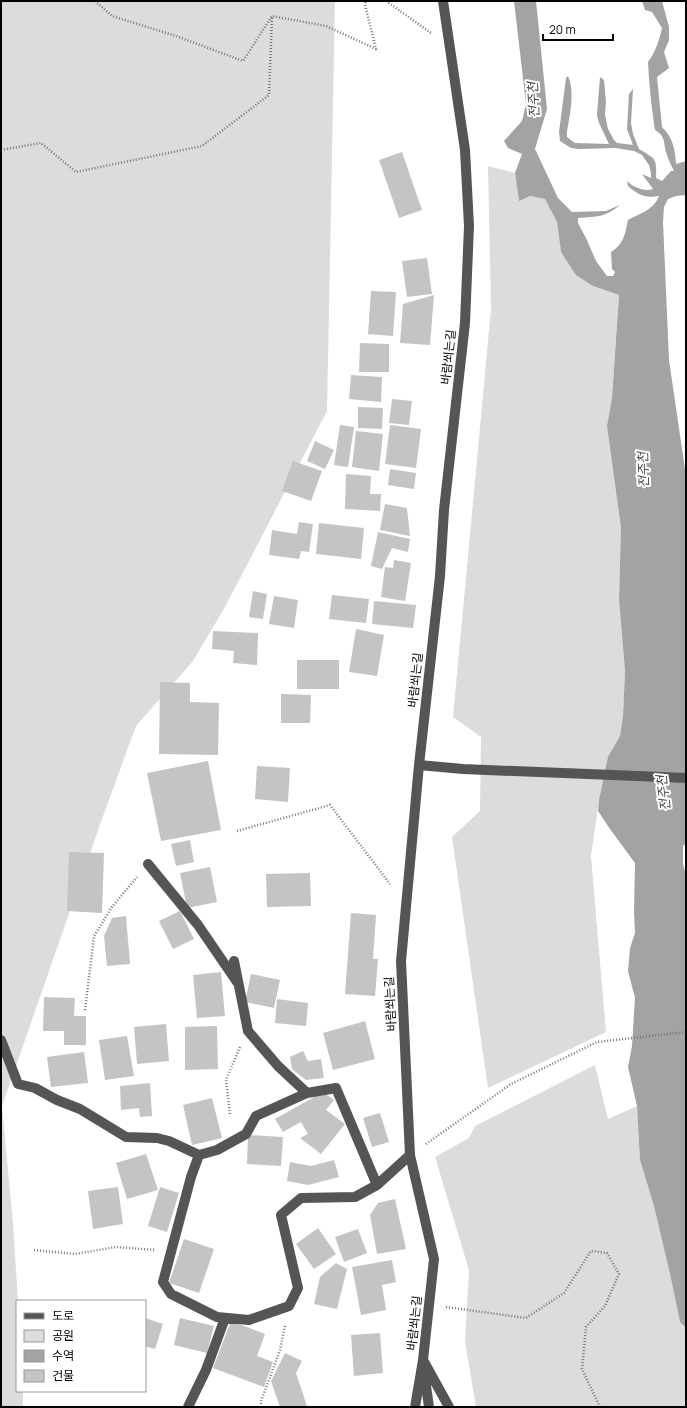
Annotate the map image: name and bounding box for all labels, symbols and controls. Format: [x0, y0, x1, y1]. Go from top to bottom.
scale bar [543, 16, 613, 42]
text: 20 m [549, 21, 576, 38]
water label: 전주천 [523, 81, 543, 118]
street label: 바람쐬는길 [437, 329, 459, 385]
water label: 전주천 [633, 451, 653, 488]
street label: 바람쐬는길 [404, 652, 426, 708]
water label: 전주천 [652, 773, 674, 812]
street label: 바람쐬는길 [380, 976, 400, 1032]
street label: 바람쐬는길 [403, 1295, 425, 1351]
legend [16, 1300, 146, 1392]
text: 도로 [52, 1307, 74, 1324]
text: 공원 [52, 1327, 74, 1344]
text: 수역 [52, 1347, 74, 1364]
text: 건물 [52, 1367, 74, 1384]

